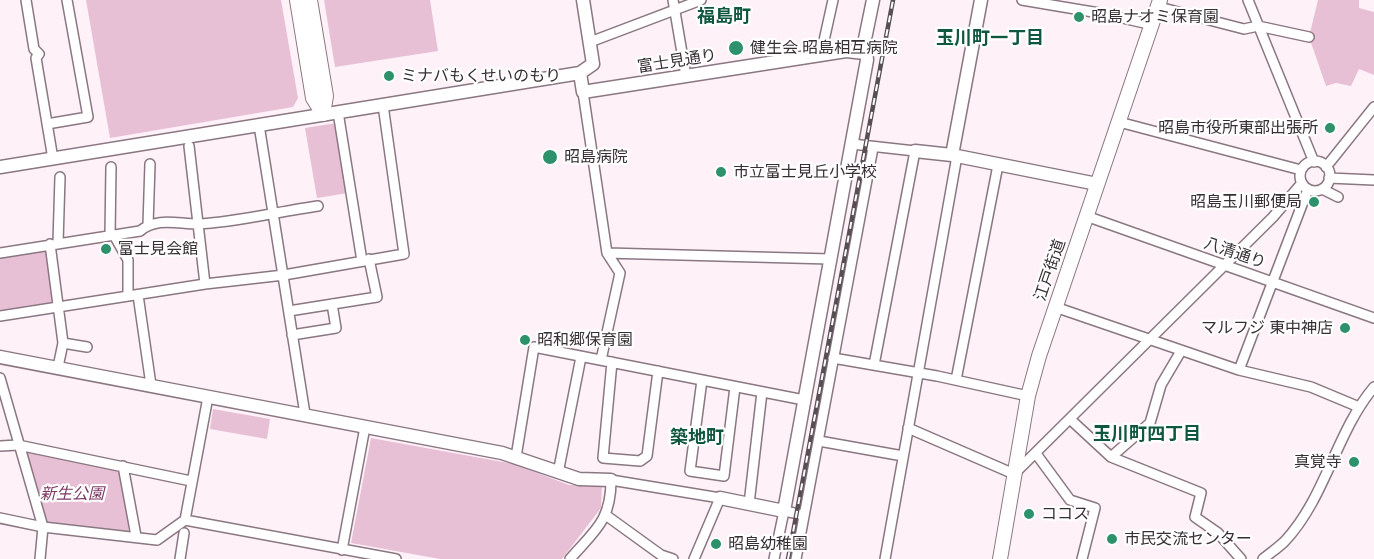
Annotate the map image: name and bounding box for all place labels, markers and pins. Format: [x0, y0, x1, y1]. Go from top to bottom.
place label: 昭島ナオミ保育園 [1091, 7, 1219, 27]
marker: 昭島ナオミ保育園 [1072, 10, 1086, 24]
place label: 健生会 昭島相互病院 [750, 38, 898, 58]
marker: 健生会 昭島相互病院 [727, 39, 745, 57]
place label: ミナバもくせいのもり [401, 66, 561, 86]
marker: ミナバもくせいのもり [382, 69, 396, 83]
place label: 昭島市役所東部出張所 [1158, 118, 1318, 138]
marker: 昭島市役所東部出張所 [1323, 121, 1337, 135]
place label: 昭島病院 [564, 147, 628, 167]
marker: 昭島病院 [541, 148, 559, 166]
place label: 市立富士見丘小学校 [733, 162, 877, 182]
marker: 市立富士見丘小学校 [714, 165, 728, 179]
place label: 昭島玉川郵便局 [1190, 192, 1302, 212]
marker: 昭島玉川郵便局 [1307, 195, 1321, 209]
place label: 富士見会館 [118, 239, 198, 259]
marker: 富士見会館 [99, 242, 113, 256]
place label: マルフジ 東中神店 [1201, 318, 1333, 338]
marker: マルフジ 東中神店 [1338, 321, 1352, 335]
place label: 昭和郷保育園 [537, 330, 633, 350]
marker: 昭和郷保育園 [518, 333, 532, 347]
place label: 真覚寺 [1294, 452, 1342, 472]
marker: 真覚寺 [1347, 455, 1361, 469]
place label: ココス [1041, 504, 1089, 524]
marker: ココス [1022, 507, 1036, 521]
place label: 市民交流センター [1124, 529, 1252, 549]
marker: 市民交流センター [1105, 532, 1119, 546]
place label: 昭島幼稚園 [728, 534, 808, 554]
marker: 昭島幼稚園 [709, 537, 723, 551]

